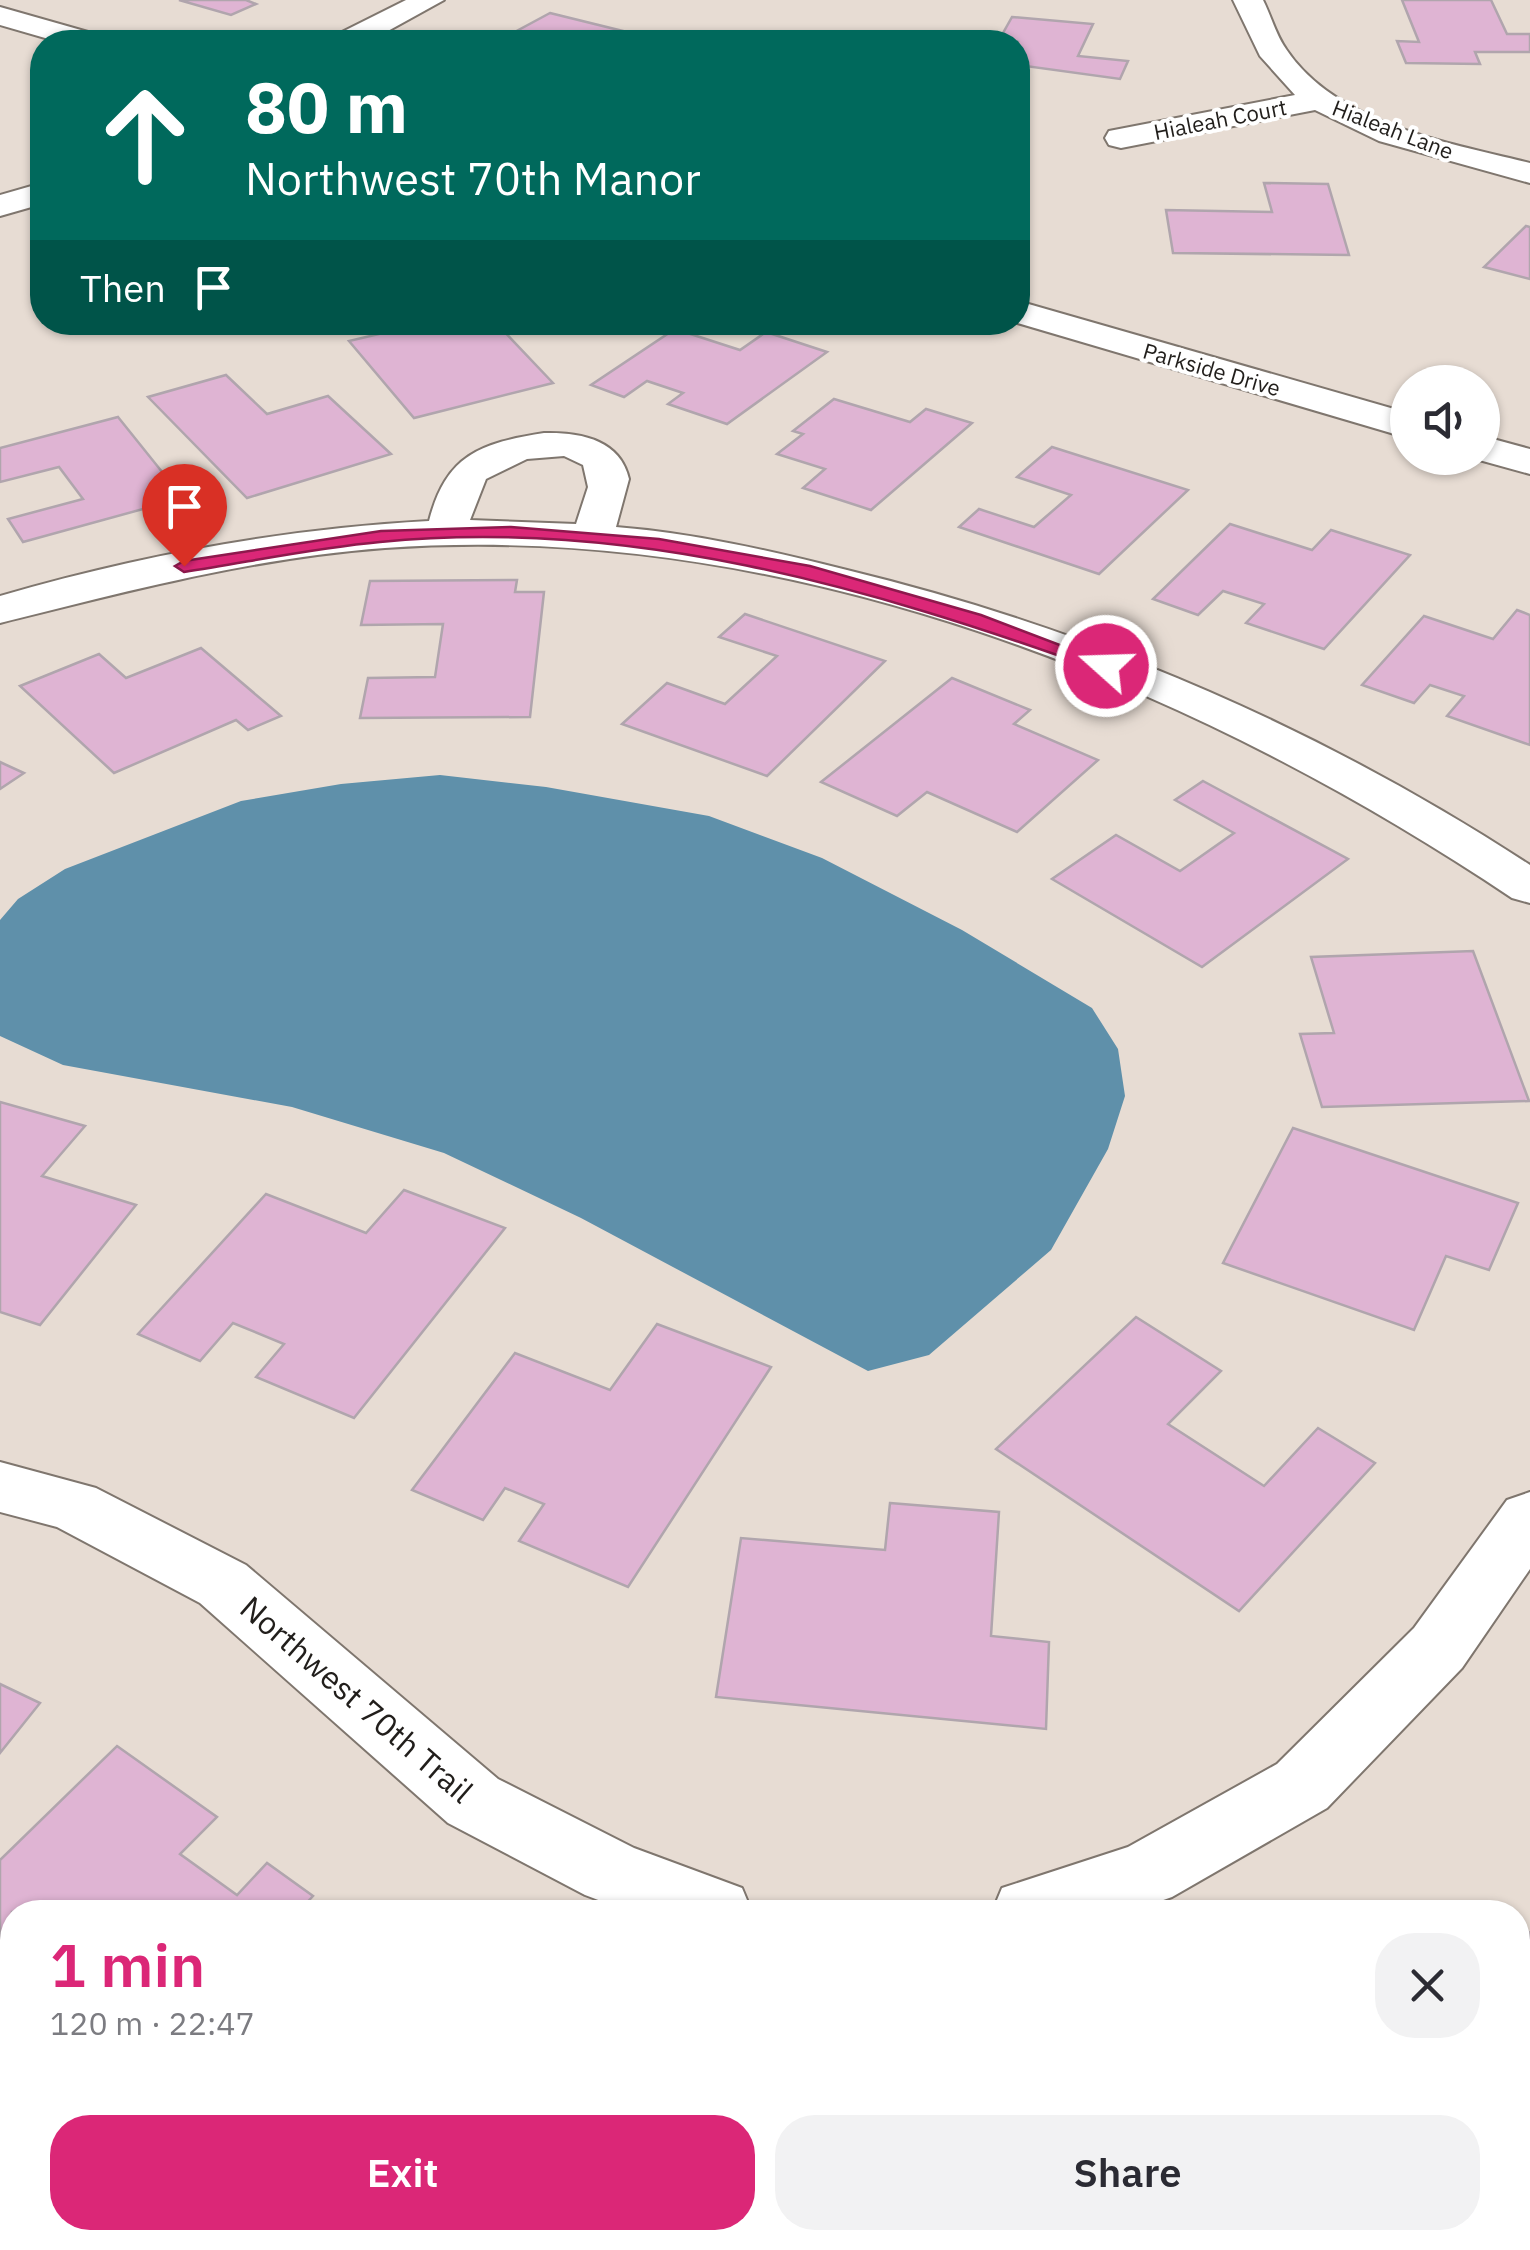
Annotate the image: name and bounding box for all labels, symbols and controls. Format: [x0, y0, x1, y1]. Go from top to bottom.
text: 80 m [245, 61, 408, 152]
icon: ahead [80, 70, 210, 200]
street label: Hialeah Court [1151, 92, 1289, 146]
street label: Hialeah Lane [1328, 93, 1458, 165]
text: Northwest 70th Manor [245, 149, 701, 207]
icon: arrive [186, 260, 241, 315]
text: Then [80, 263, 166, 312]
street label: Parkside Drive [1140, 336, 1284, 402]
map controls [1390, 365, 1500, 475]
button: sound [1390, 365, 1500, 475]
pin [142, 464, 227, 567]
icon: arrive [157, 479, 212, 534]
position arrow [1054, 614, 1158, 718]
street label: Northwest 70th Trail [232, 1586, 482, 1812]
text: 1 min [50, 1925, 205, 2004]
button: close [1375, 1933, 1480, 2038]
text: 120 m · 22:47 [50, 2002, 255, 2044]
button: Exit [50, 2115, 755, 2230]
button: Share [775, 2115, 1480, 2230]

